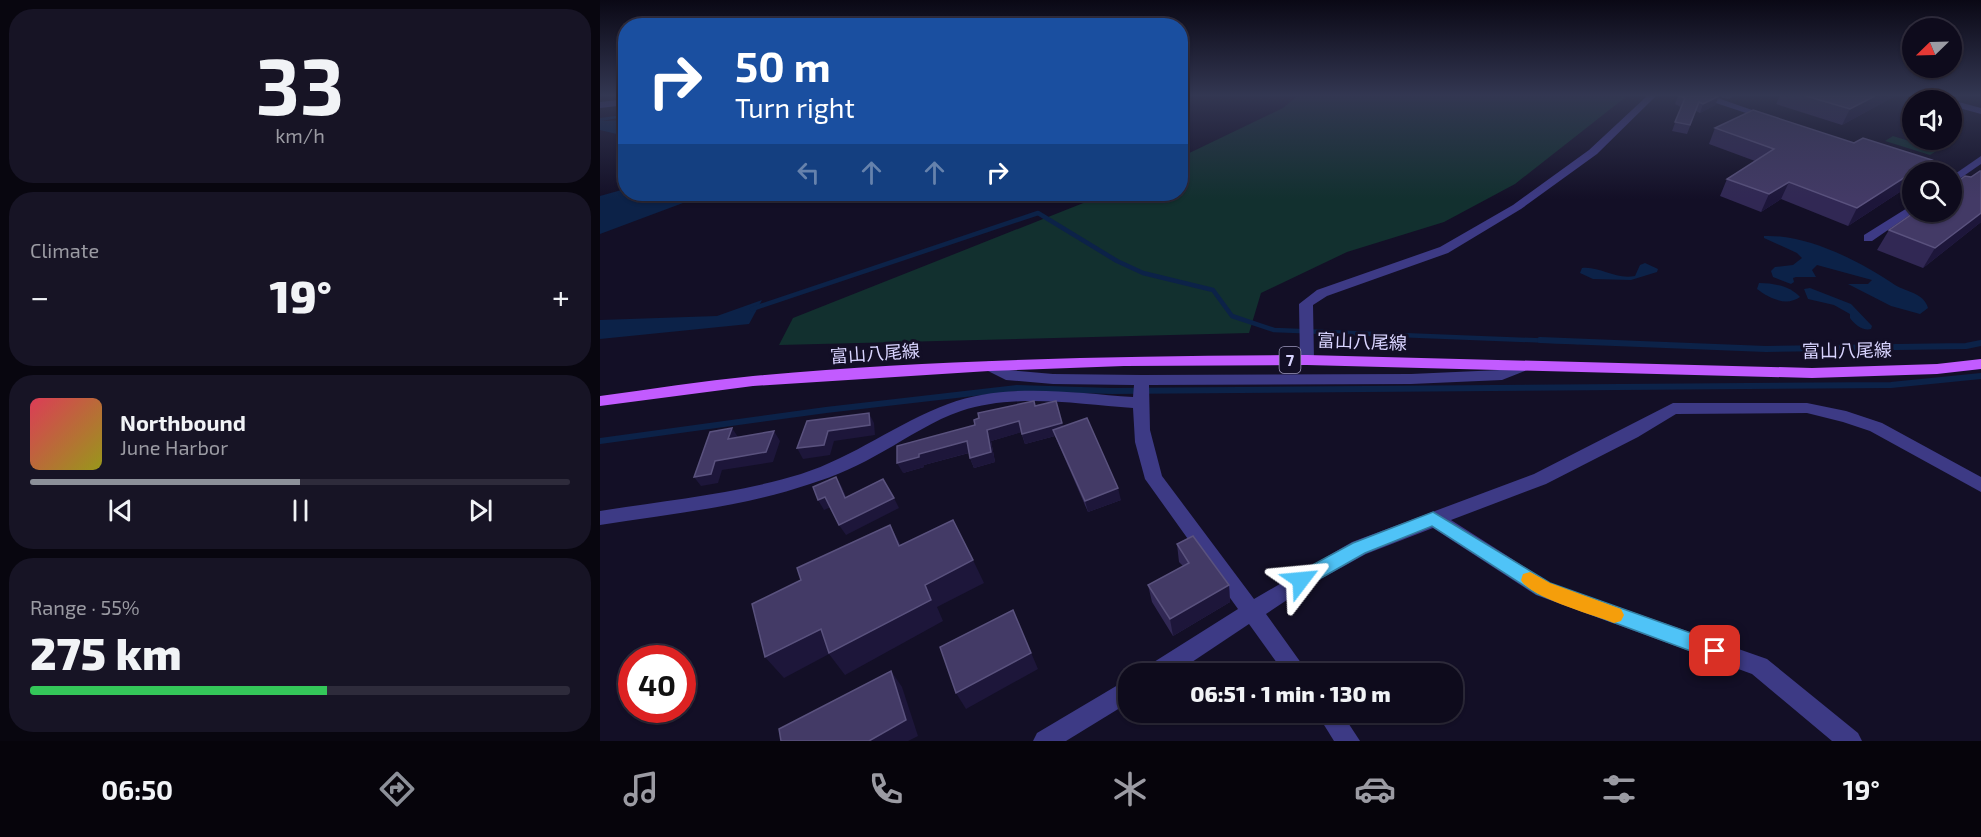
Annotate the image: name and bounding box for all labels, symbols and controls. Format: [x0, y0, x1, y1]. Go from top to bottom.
north arrow [1902, 18, 1962, 78]
map controls [1902, 18, 1962, 222]
text: 33 [256, 37, 344, 131]
text: 50 m [735, 40, 831, 90]
icon: right [636, 42, 714, 120]
button: sound [1902, 90, 1962, 150]
text: Turn right [735, 91, 855, 123]
text: km/h [275, 123, 325, 147]
icon: left [792, 156, 825, 189]
icon: ahead [855, 156, 888, 189]
icon: ahead [918, 156, 951, 189]
icon: right [981, 156, 1014, 189]
button: search [1902, 162, 1962, 222]
text: Climate [30, 238, 99, 262]
text: 19° [269, 268, 332, 322]
text: − [30, 276, 49, 316]
text: + [552, 276, 570, 316]
street label: 富山八尾線 [1317, 328, 1407, 354]
street label: 富山八尾線 [1802, 338, 1892, 362]
street label: 富山八尾線 [829, 339, 921, 367]
road number: 7 [1280, 347, 1300, 373]
text: Northbound [120, 409, 246, 435]
text: June Harbor [120, 435, 228, 459]
icon: previous [104, 494, 137, 527]
icon: pause [284, 494, 317, 527]
icon: next [464, 494, 497, 527]
position arrow [1269, 548, 1333, 612]
text: Range · 55% [30, 595, 140, 619]
text: 275 km [30, 625, 182, 679]
pin [1689, 625, 1740, 676]
icon: arrive [1698, 634, 1731, 667]
speed limit sign: 40 [618, 645, 696, 723]
text: 06:51 · 1 min · 130 m [1190, 680, 1391, 706]
icon: directions [376, 768, 418, 810]
icon: music [620, 768, 662, 810]
icon: phone [865, 768, 907, 810]
icon: climate [1109, 768, 1151, 810]
icon: car [1354, 768, 1396, 810]
icon: filters [1598, 768, 1640, 810]
text: 06:50 [101, 773, 173, 805]
text: 19° [1843, 773, 1880, 805]

